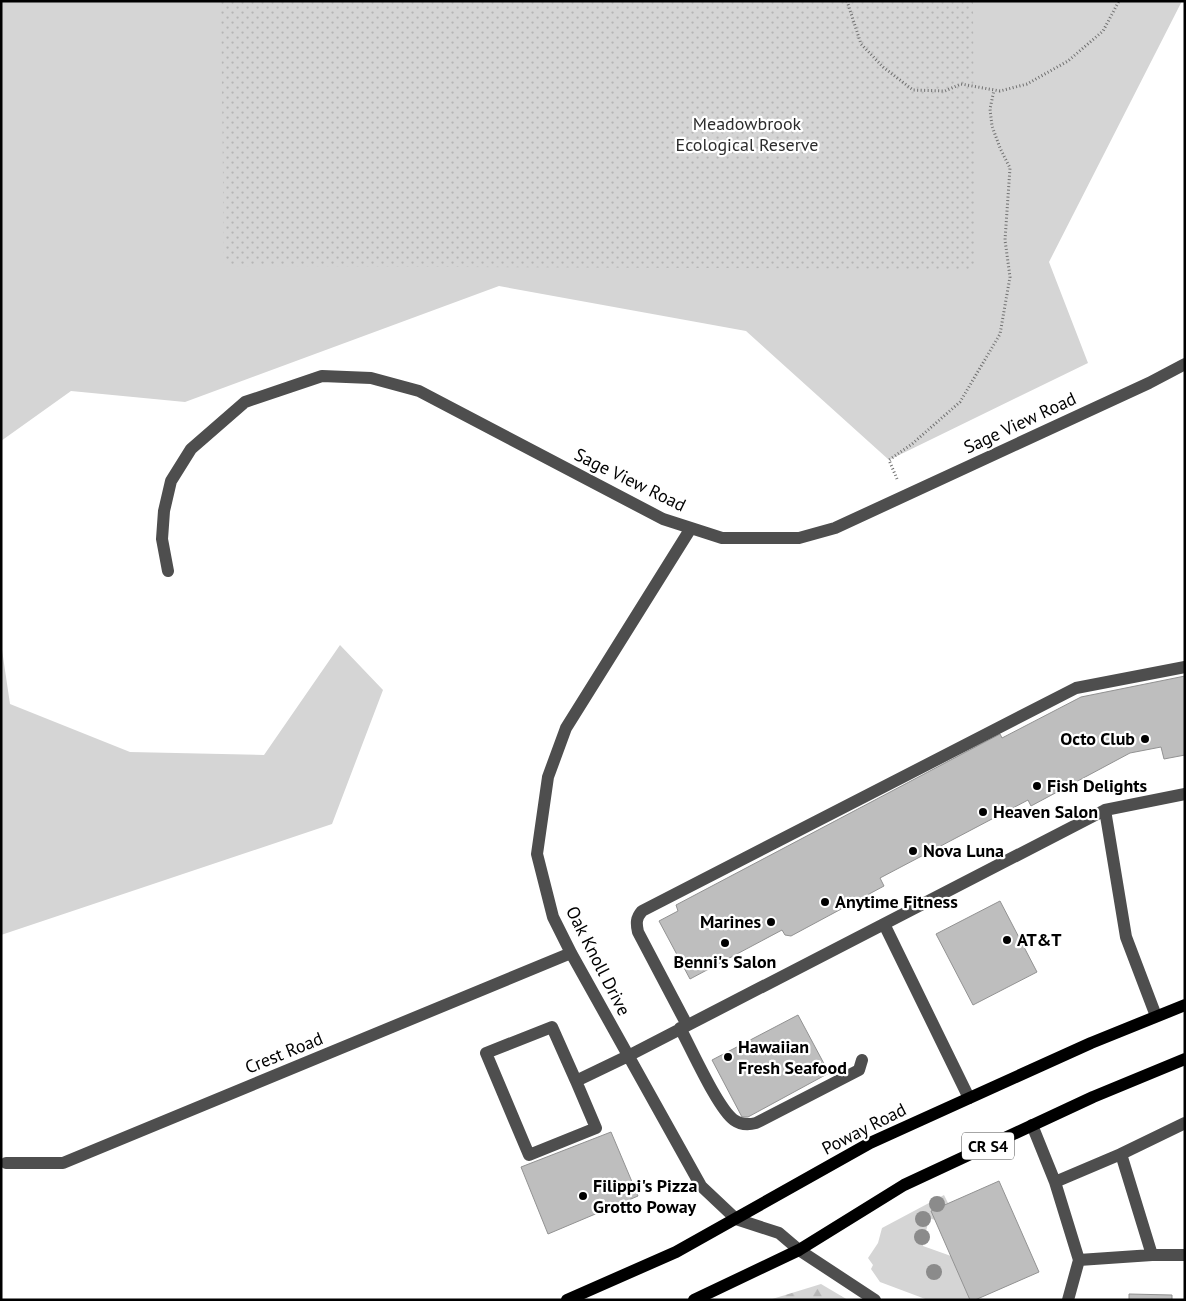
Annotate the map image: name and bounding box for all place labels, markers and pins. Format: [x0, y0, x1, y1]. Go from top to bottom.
place label: Octo Club [1060, 727, 1135, 750]
marker: Octo Club [1139, 733, 1151, 745]
place label: Fish Delights [1047, 774, 1148, 797]
marker: Fish Delights [1031, 780, 1043, 792]
place label: Heaven Salon [993, 800, 1098, 823]
marker: Heaven Salon [977, 806, 989, 818]
place label: Nova Luna [923, 839, 1004, 862]
marker: Nova Luna [907, 845, 919, 857]
place label: Anytime Fitness [835, 890, 958, 913]
marker: Anytime Fitness [819, 896, 831, 908]
place label: Marines [700, 910, 761, 933]
marker: Marines [765, 916, 777, 928]
place label: AT&T [1017, 928, 1062, 951]
marker: AT&T [1001, 934, 1013, 946]
marker: Benni's Salon [719, 937, 731, 949]
place label: Benni's Salon [674, 950, 776, 973]
place label: Hawaiian Fresh Seafood [738, 1035, 847, 1079]
marker: Hawaiian Fresh Seafood [722, 1051, 734, 1063]
place label: Filippi's Pizza Grotto Poway [593, 1174, 697, 1218]
marker: Filippi's Pizza Grotto Poway [577, 1190, 589, 1202]

